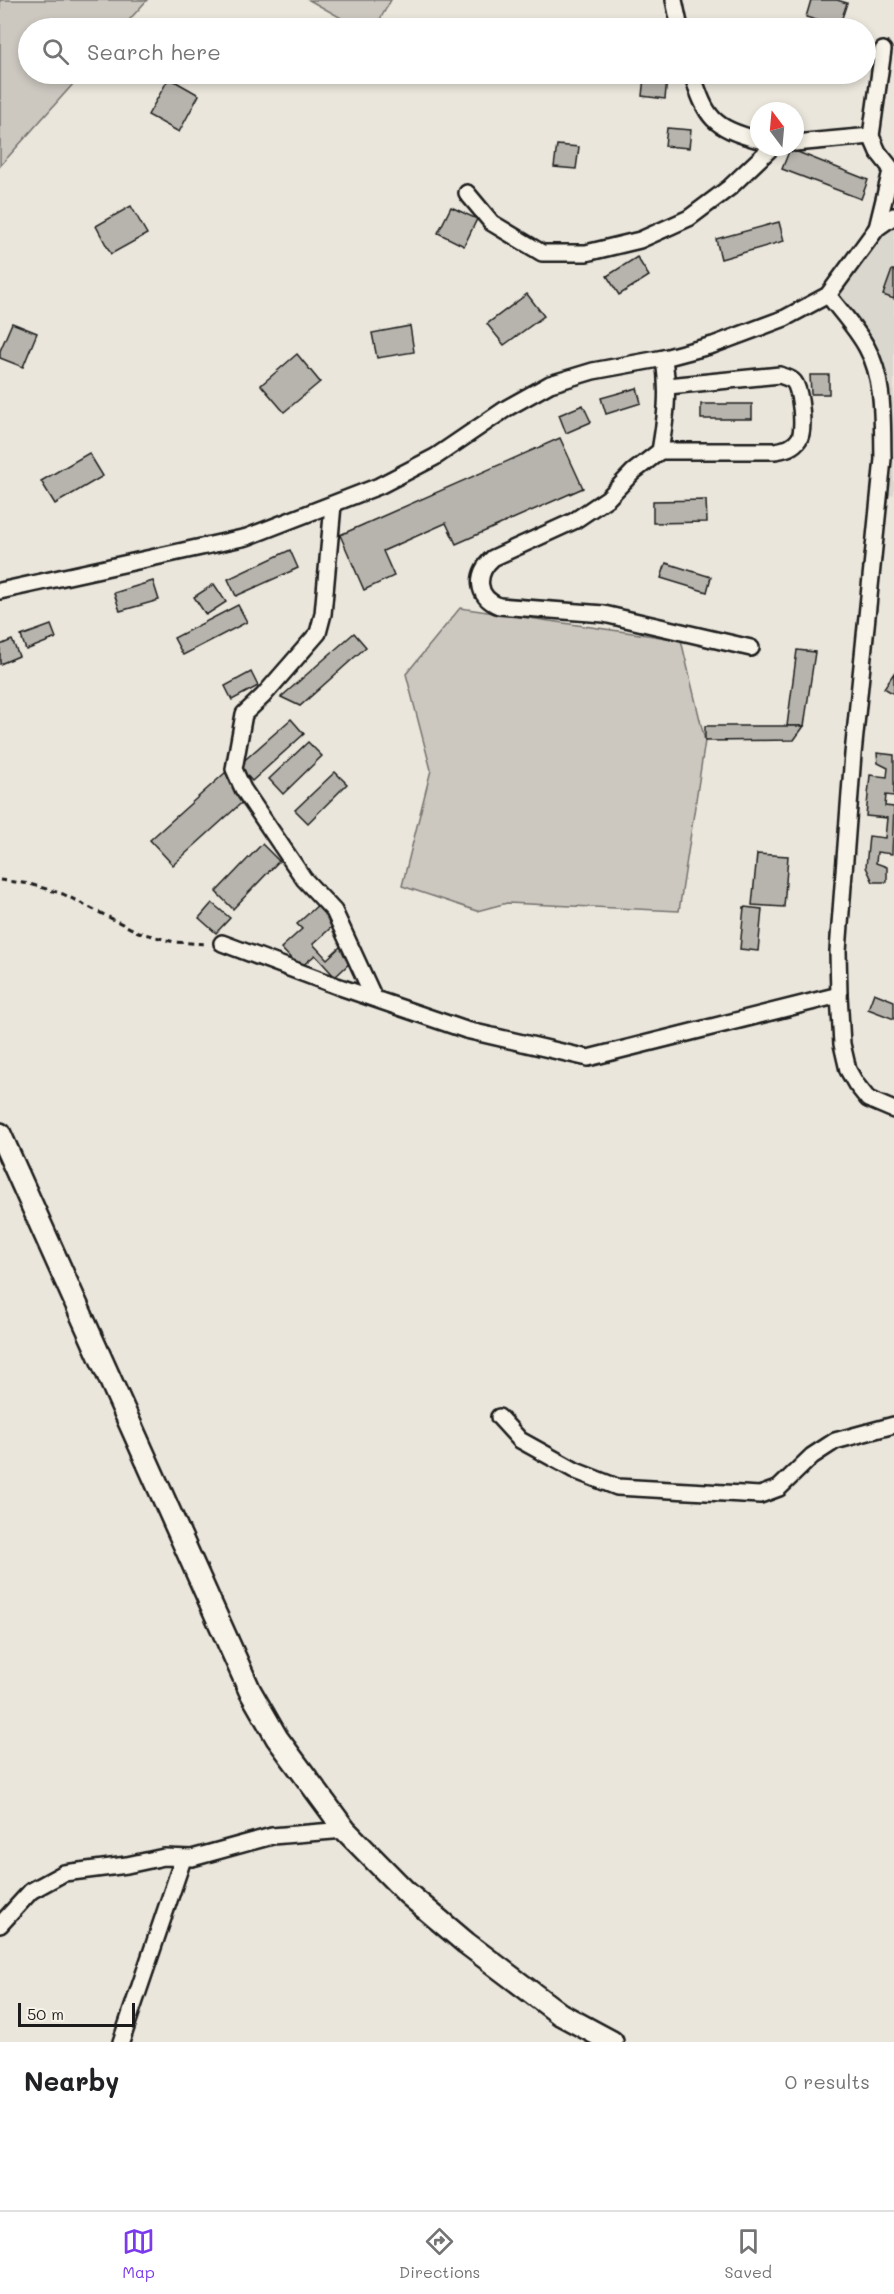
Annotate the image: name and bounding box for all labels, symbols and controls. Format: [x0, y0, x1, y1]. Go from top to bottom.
search box [18, 18, 876, 84]
icon: search [39, 35, 72, 68]
text: Search here [87, 37, 221, 66]
north arrow [750, 102, 804, 156]
scale bar [18, 2000, 135, 2028]
text: 50 m [27, 2003, 64, 2024]
text: Nearby [24, 2064, 119, 2098]
text: 0 results [785, 2068, 870, 2094]
tab: Map [122, 2225, 155, 2282]
tab: Directions [399, 2225, 480, 2282]
tab: Saved [724, 2225, 772, 2282]

